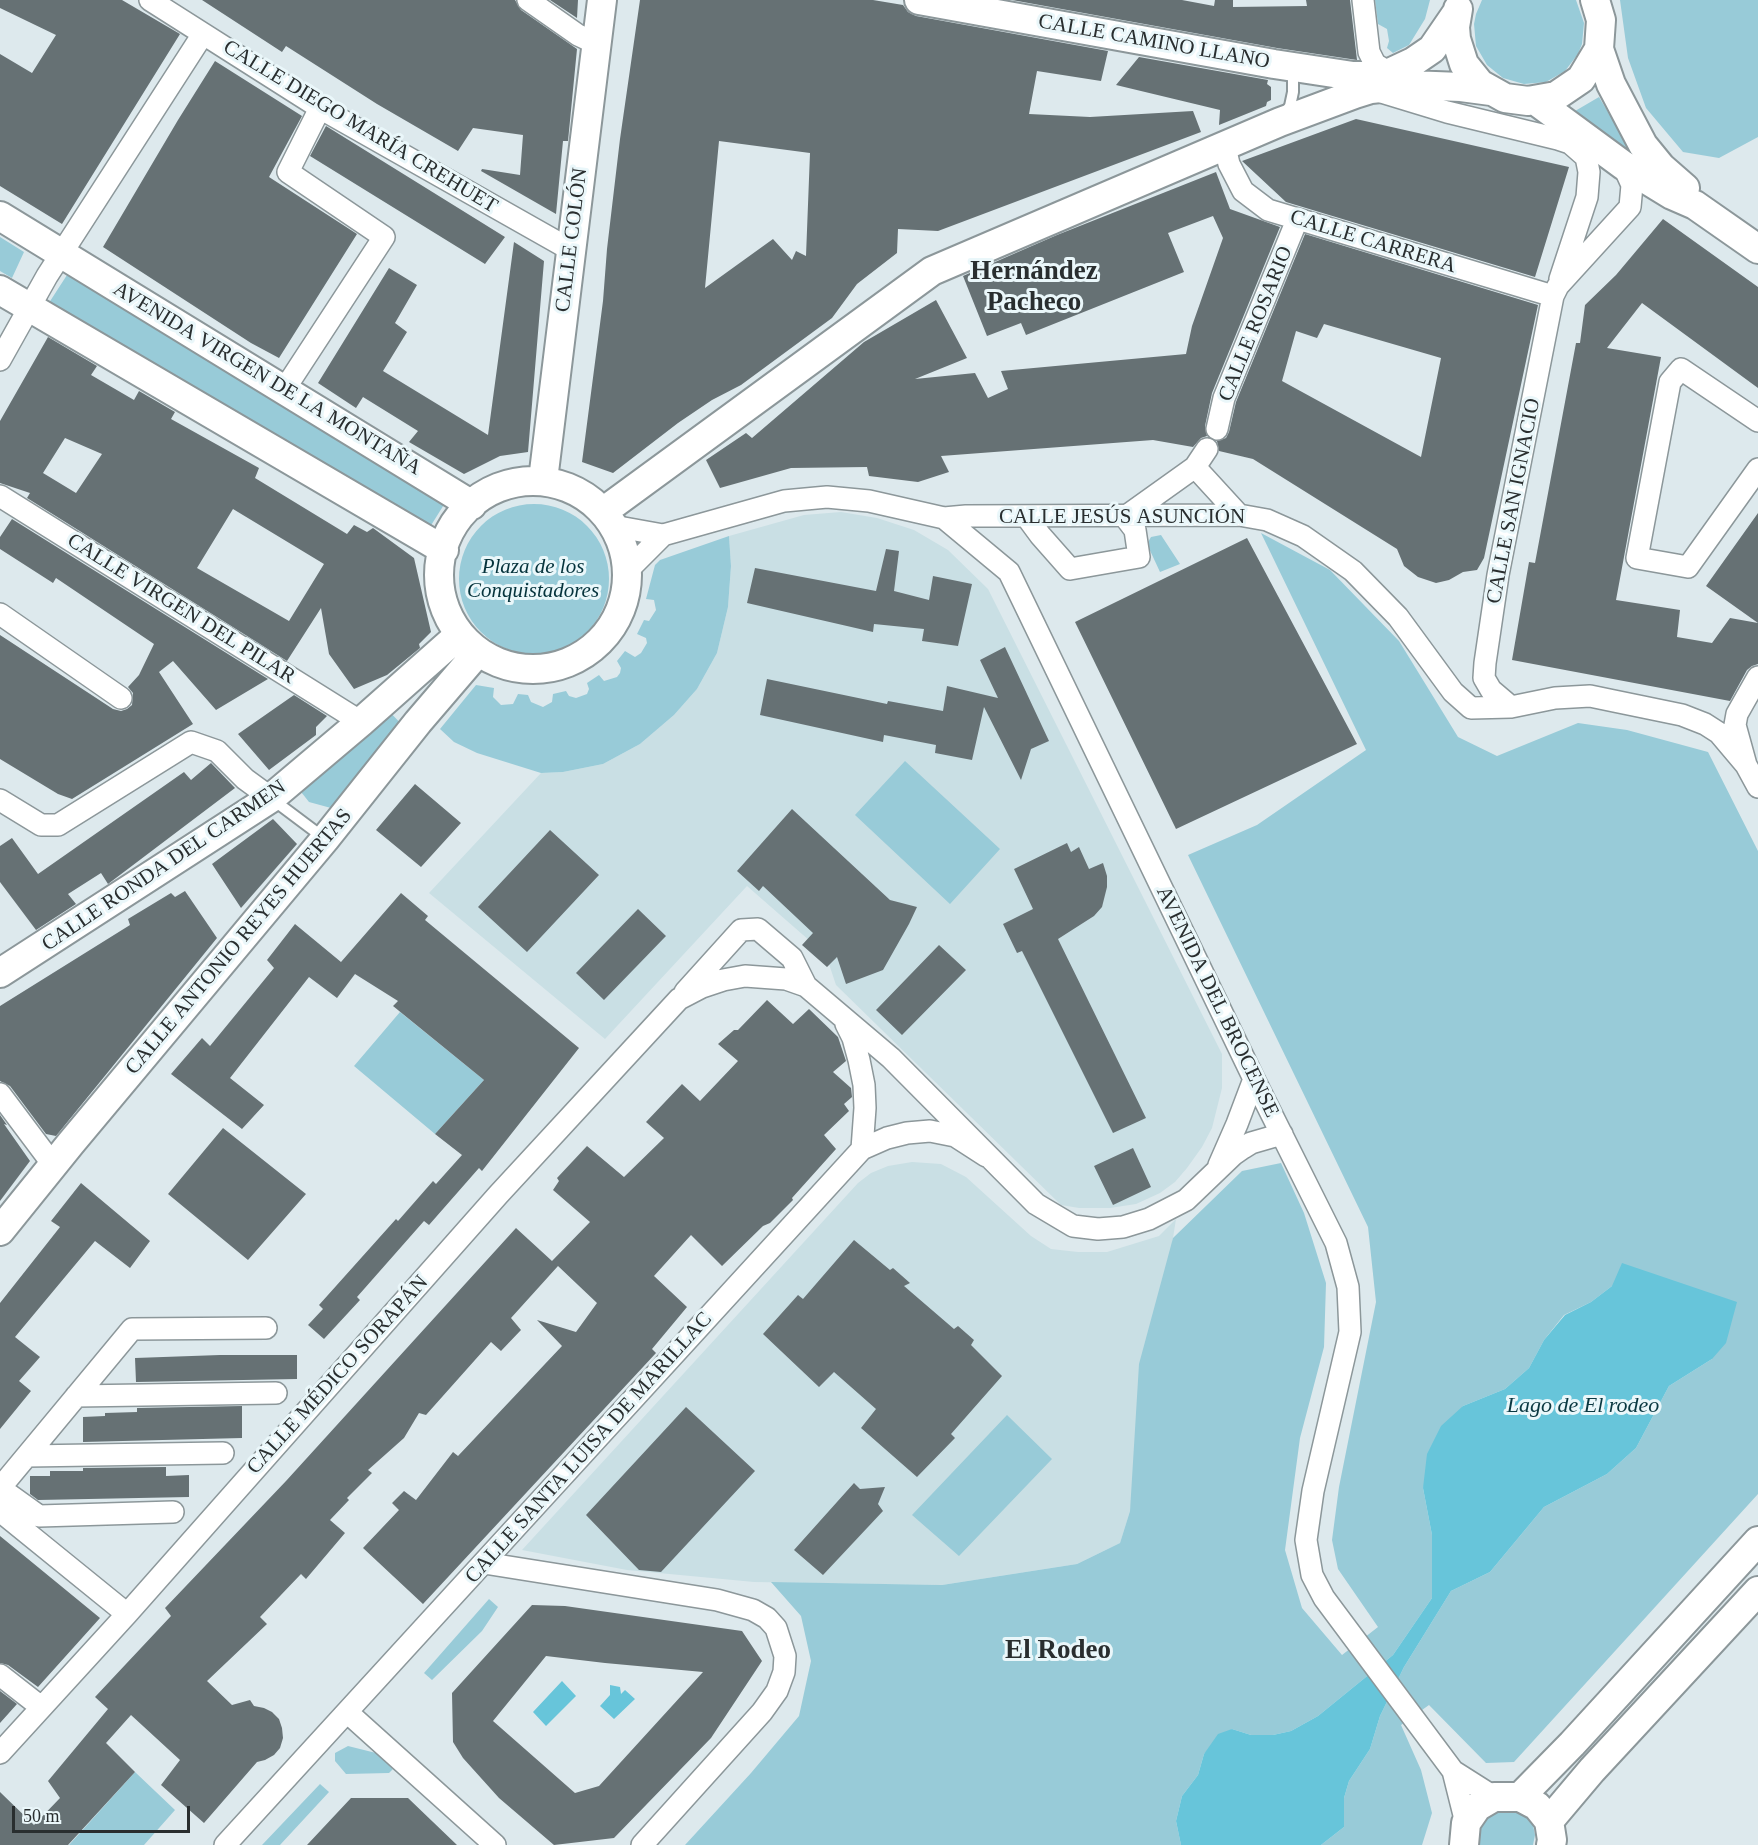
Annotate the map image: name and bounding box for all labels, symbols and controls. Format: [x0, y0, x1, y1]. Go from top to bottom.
street label: CALLE CAMINO LLANO [1036, 9, 1272, 75]
street label: CALLE DIEGO MARÍA CREHUET [218, 35, 502, 219]
street label: CALLE COLÓN [551, 166, 593, 314]
street label: CALLE CARRERA [1287, 205, 1459, 279]
street label: CALLE ROSARIO [1213, 243, 1299, 405]
district label: Hernández Pacheco [970, 256, 1098, 319]
street label: AVENIDA VIRGEN DE LA MONTAÑA [108, 277, 426, 481]
street label: CALLE SAN IGNACIO [1482, 396, 1546, 606]
street label: CALLE JESÚS ASUNCIÓN [999, 504, 1245, 530]
street label: CALLE VIRGEN DEL PILAR [62, 528, 300, 690]
park label: Plaza de los Conquistadores [467, 554, 599, 604]
street label: CALLE RONDA DEL CARMEN [37, 775, 291, 957]
street label: CALLE ANTONIO REYES HUERTAS [120, 804, 358, 1080]
street label: AVENIDA DEL BROCENSE [1150, 882, 1284, 1122]
street label: CALLE MÉDICO SORAPÁN [242, 1270, 434, 1480]
street label: CALLE SANTA LUISA DE MARILLAC [460, 1307, 718, 1589]
water label: Lago de El rodeo [1507, 1393, 1659, 1419]
district label: El Rodeo [1005, 1635, 1111, 1667]
scale bar [15, 1794, 194, 1832]
text: 50 m [23, 1806, 60, 1826]

